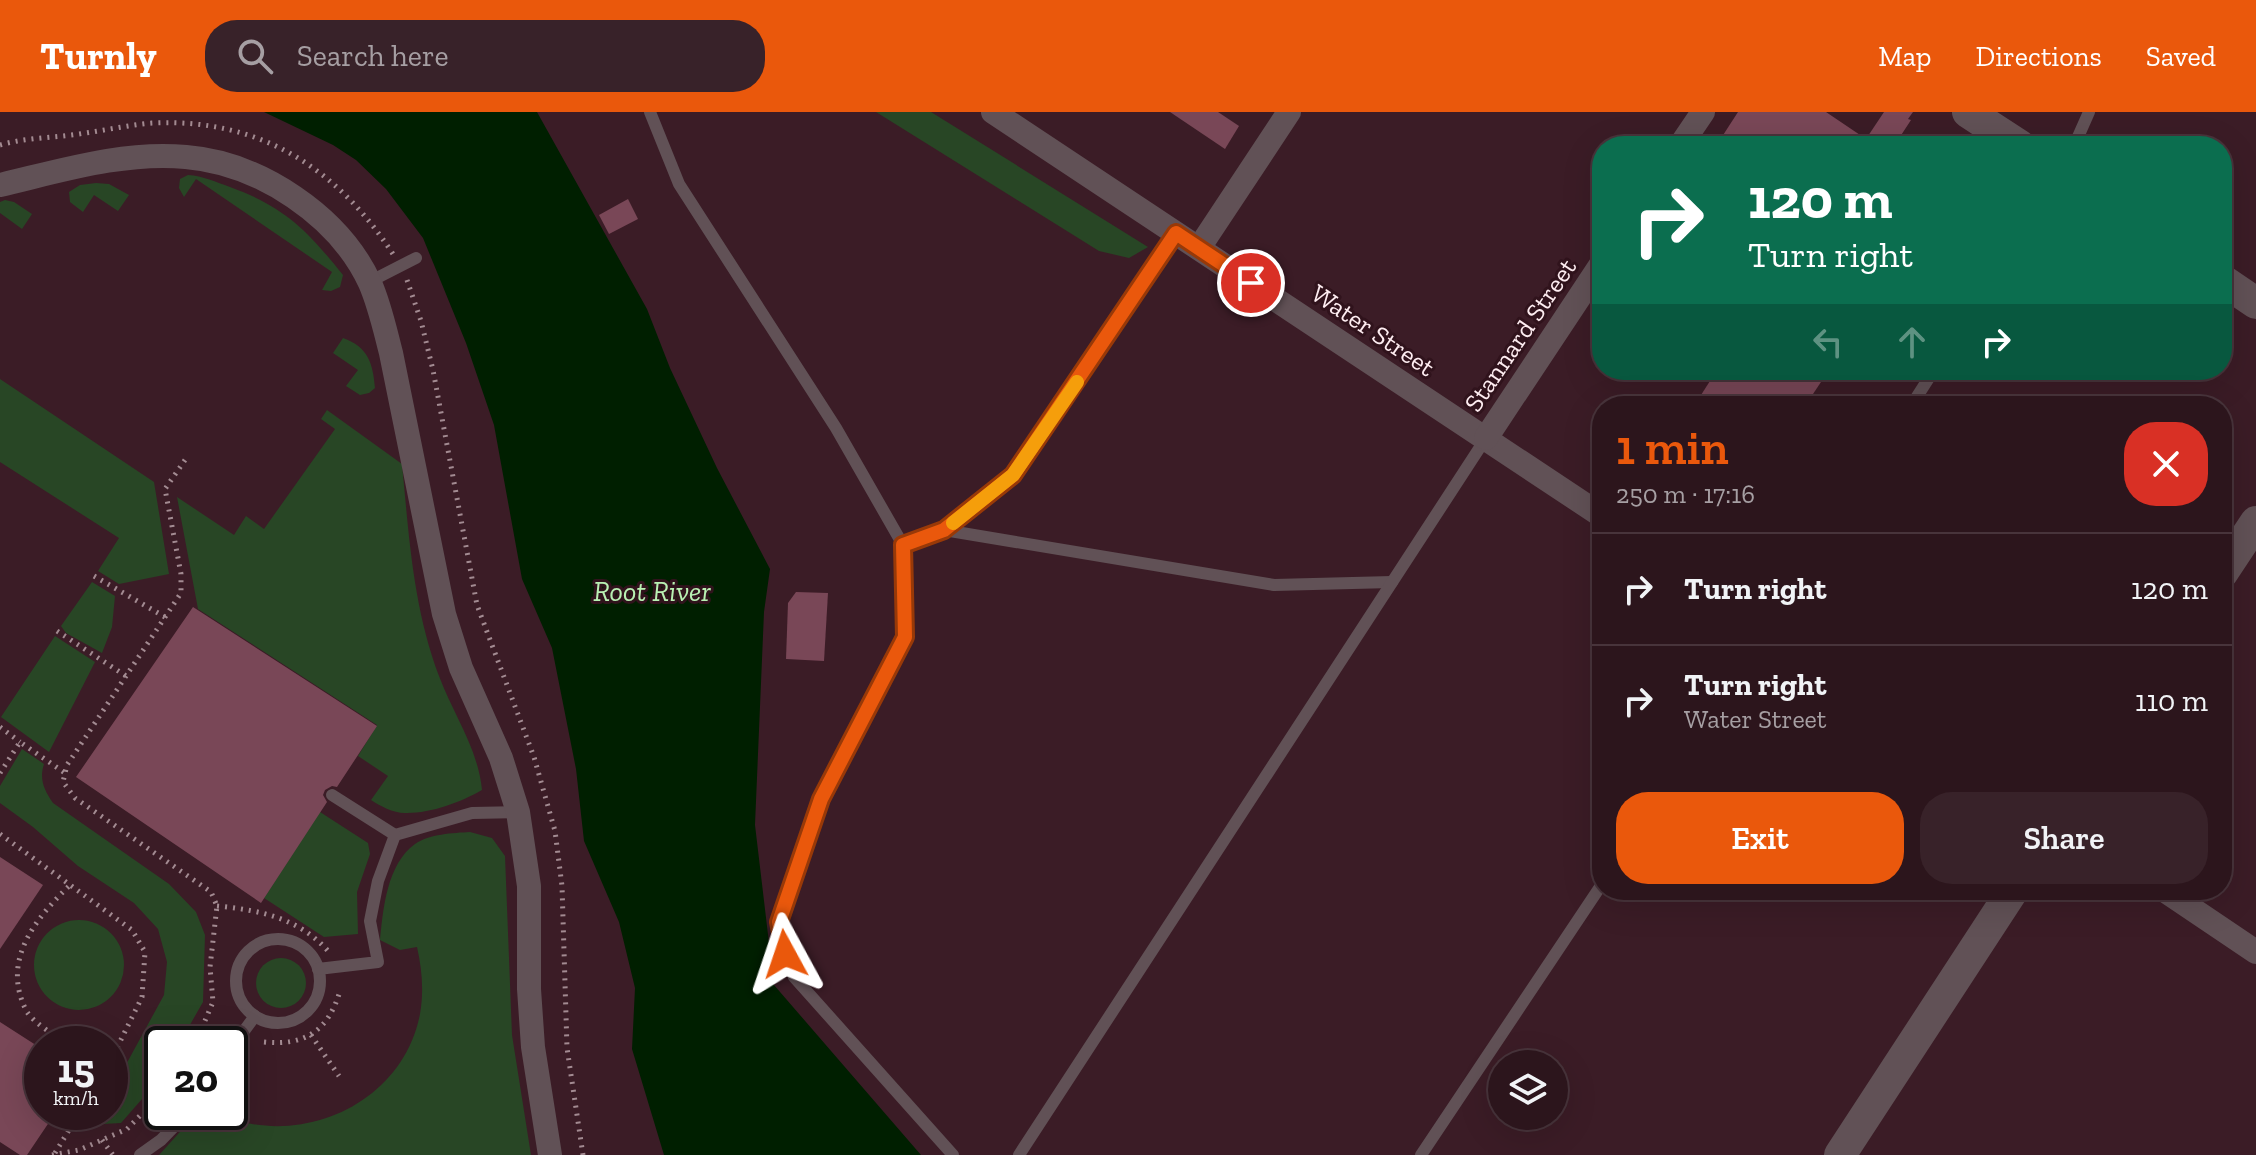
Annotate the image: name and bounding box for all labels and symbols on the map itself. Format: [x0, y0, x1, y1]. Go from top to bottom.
pin [1217, 249, 1285, 317]
street label: Stannard Street [1457, 252, 1583, 418]
street label: Water Street [1305, 277, 1441, 383]
water label: Root River [593, 575, 711, 608]
position arrow [743, 912, 827, 996]
speed limit sign: 20 [144, 1026, 248, 1130]

